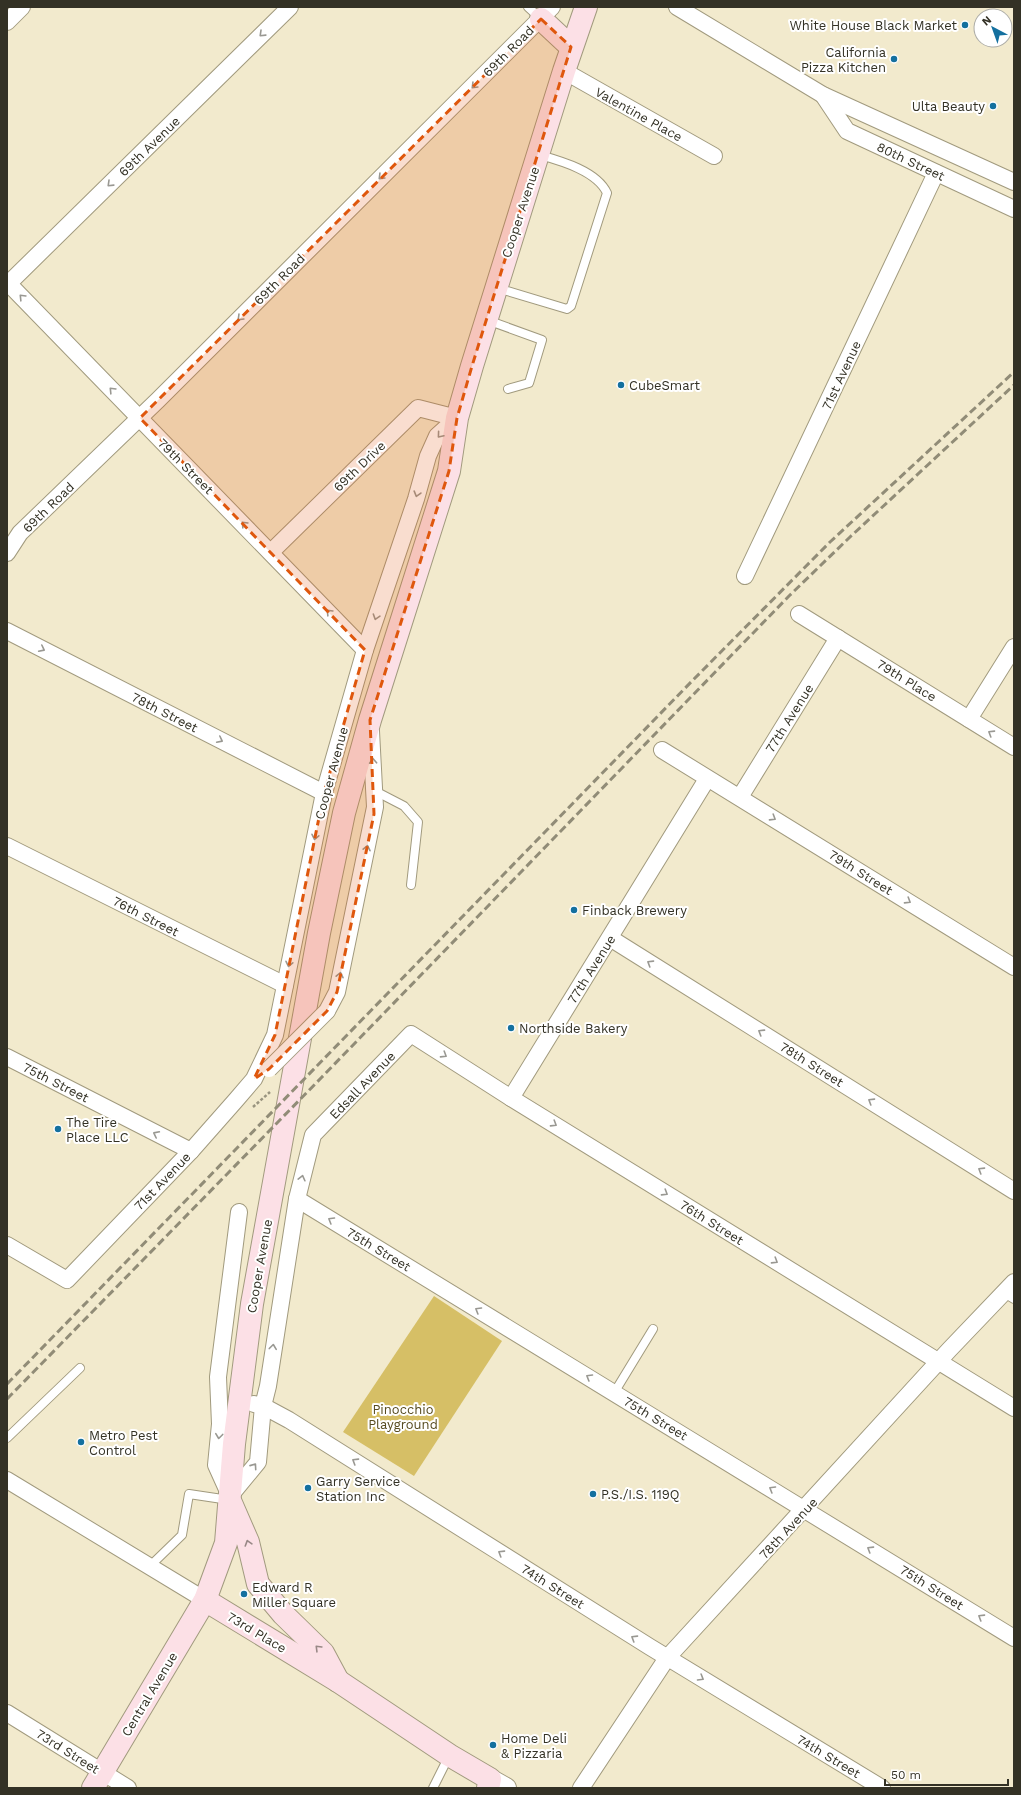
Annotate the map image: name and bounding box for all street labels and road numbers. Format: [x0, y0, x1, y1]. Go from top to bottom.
street label: 69th Road [480, 23, 537, 80]
street label: Valentine Place [593, 84, 685, 145]
street label: 69th Avenue [116, 113, 183, 179]
street label: 80th Street [874, 139, 948, 184]
street label: Cooper Avenue [499, 165, 542, 260]
street label: 69th Road [251, 251, 308, 308]
street label: 71st Avenue [819, 338, 864, 412]
street label: 79th Street [155, 435, 217, 498]
street label: 69th Drive [330, 438, 388, 495]
street label: 69th Road [20, 479, 77, 536]
street label: 79th Place [874, 656, 939, 705]
street label: 77th Avenue [762, 681, 816, 755]
street label: 78th Street [129, 689, 201, 736]
street label: Cooper Avenue [312, 725, 351, 821]
street label: 79th Street [826, 847, 896, 898]
street label: 76th Street [110, 893, 182, 940]
street label: 77th Avenue [564, 932, 618, 1006]
street label: 78th Street [777, 1039, 847, 1090]
street label: Edsall Avenue [326, 1049, 398, 1122]
street label: 75th Street [20, 1059, 92, 1106]
street label: 71st Avenue [131, 1149, 194, 1213]
street label: 76th Street [677, 1197, 747, 1248]
street label: Cooper Avenue [244, 1218, 275, 1314]
street label: 75th Street [344, 1224, 414, 1275]
street label: 75th Street [621, 1393, 691, 1444]
street label: 78th Avenue [756, 1495, 821, 1562]
street label: 74th Street [518, 1561, 587, 1612]
street label: 75th Street [897, 1562, 967, 1613]
street label: 73rd Place [224, 1609, 289, 1656]
street label: Central Avenue [118, 1649, 181, 1739]
street label: 73rd Street [33, 1726, 103, 1777]
street label: 74th Street [794, 1732, 864, 1782]

